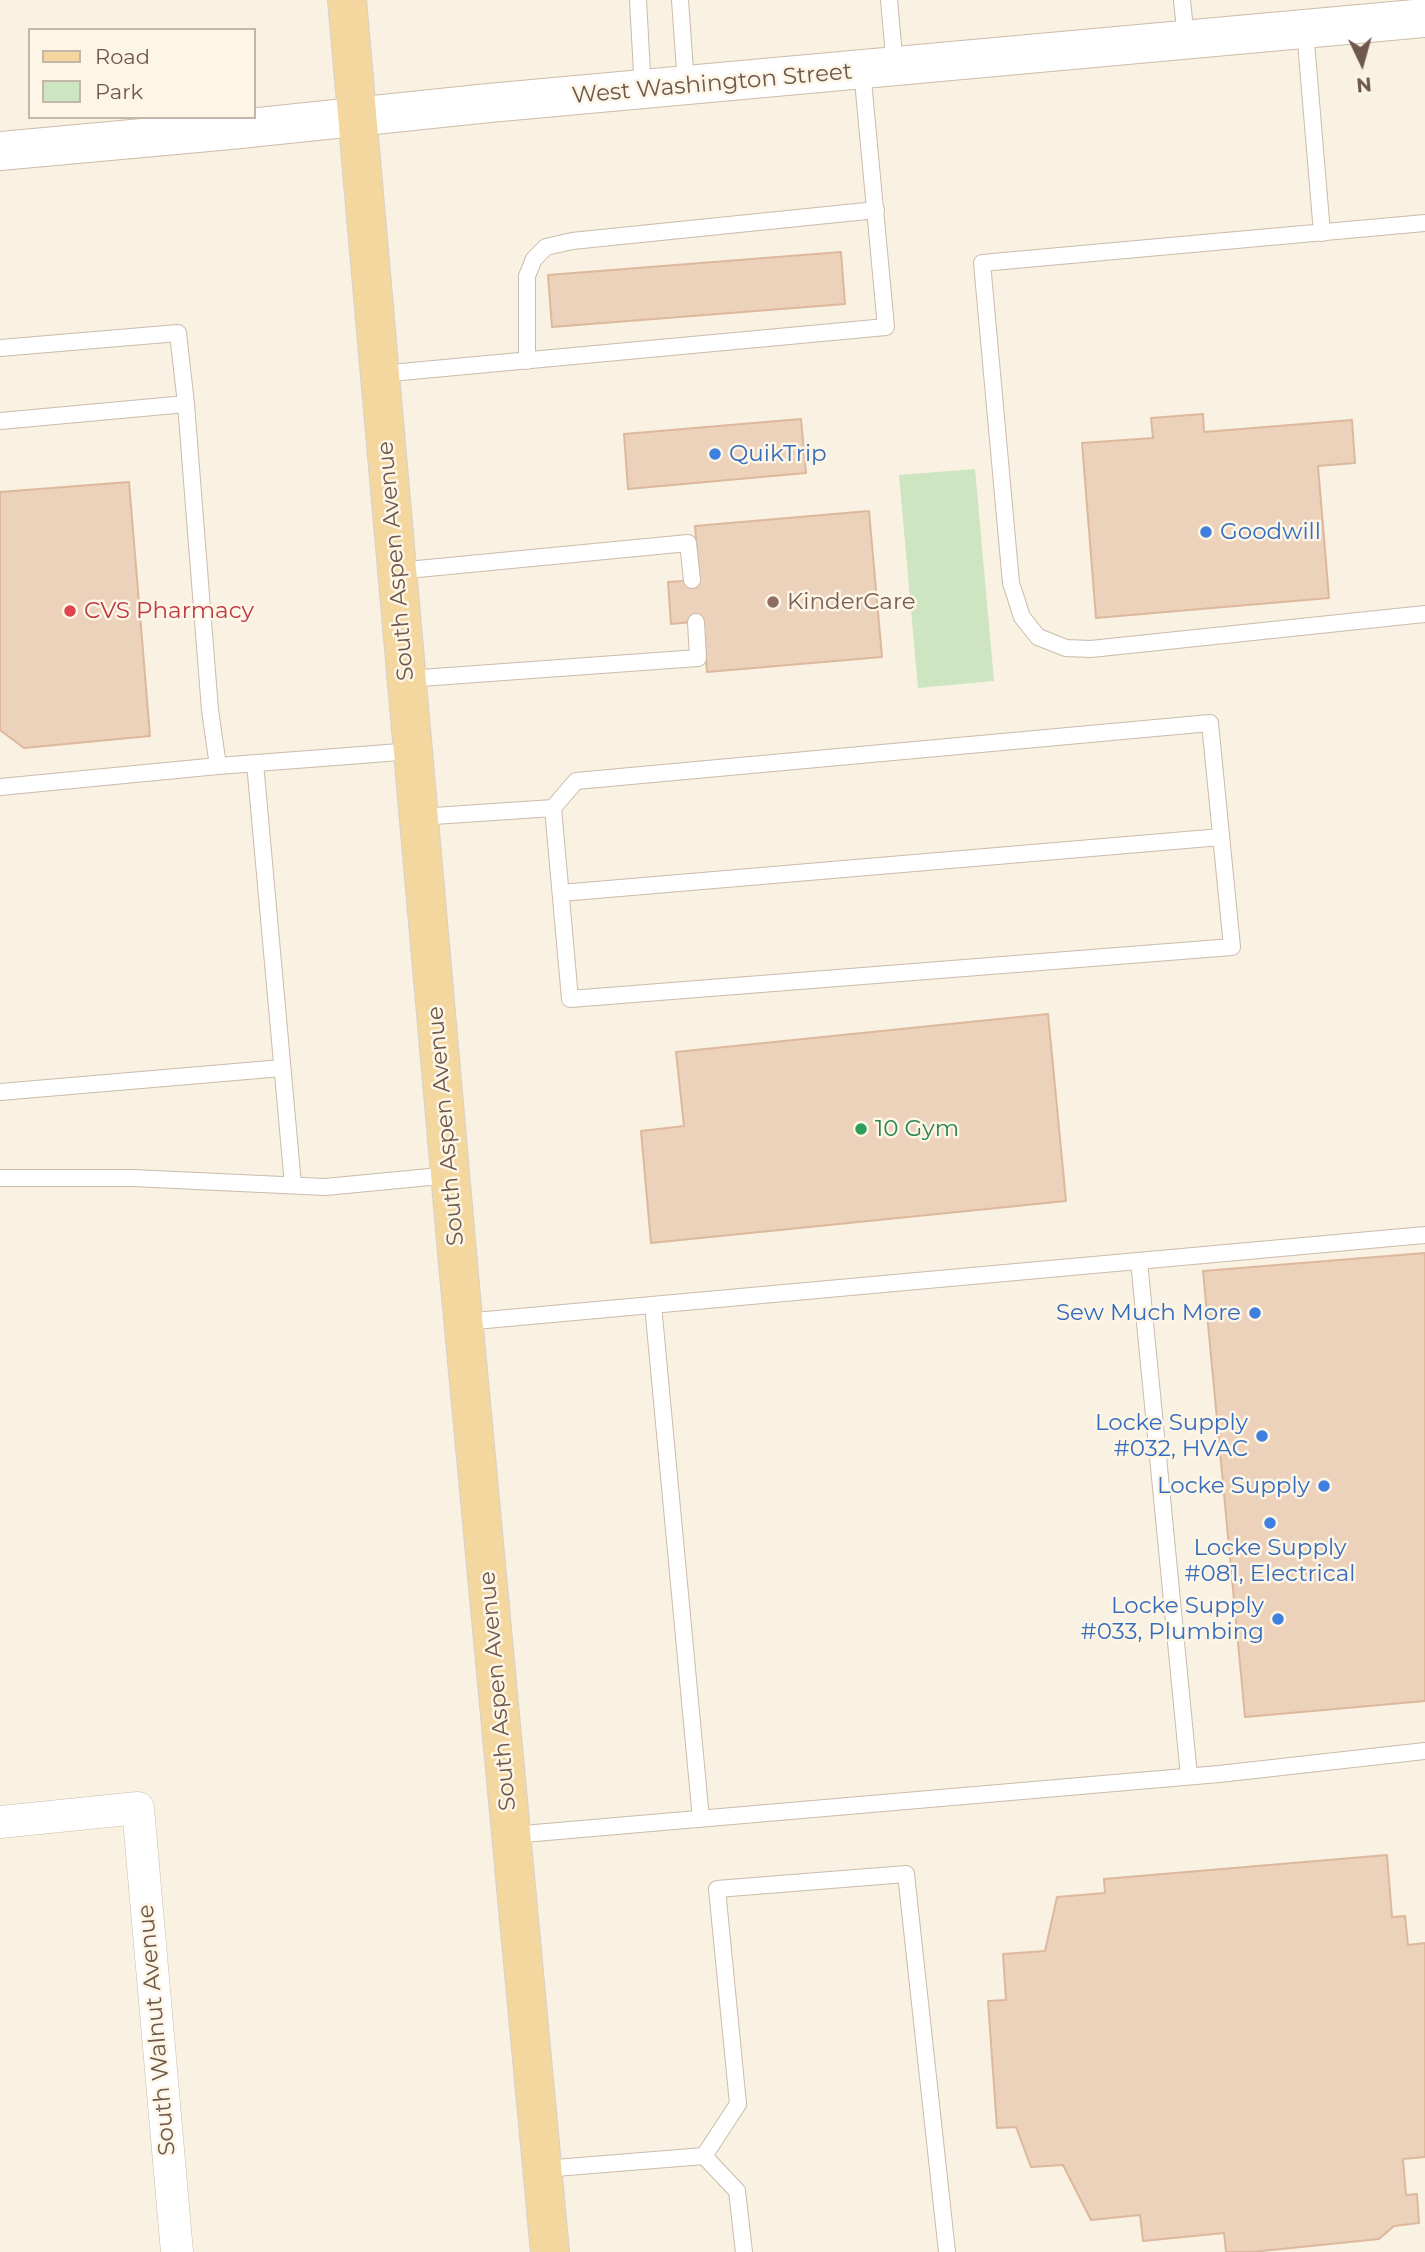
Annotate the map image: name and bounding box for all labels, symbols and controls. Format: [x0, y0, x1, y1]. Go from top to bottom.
legend [28, 28, 256, 119]
north arrow [1327, 28, 1397, 98]
text: Road [95, 44, 150, 69]
street label: West Washington Street [571, 58, 853, 110]
text: N [1355, 72, 1373, 97]
text: Park [95, 79, 143, 104]
street label: South Aspen Avenue [372, 440, 420, 682]
place label: QuikTrip [729, 440, 827, 468]
marker: QuikTrip [707, 446, 723, 462]
place label: Goodwill [1220, 518, 1321, 546]
marker: Goodwill [1198, 524, 1214, 540]
place label: KinderCare [787, 588, 916, 616]
marker: KinderCare [765, 594, 781, 610]
place label: CVS Pharmacy [84, 597, 254, 625]
marker: CVS Pharmacy [62, 603, 78, 619]
street label: South Aspen Avenue [422, 1005, 470, 1247]
place label: 10 Gym [875, 1115, 959, 1143]
marker: 10 Gym [853, 1121, 869, 1137]
place label: Sew Much More [1056, 1299, 1241, 1327]
marker: Sew Much More [1247, 1305, 1263, 1321]
place label: Locke Supply #032, HVAC [1095, 1409, 1248, 1463]
marker: Locke Supply #032, HVAC [1254, 1428, 1270, 1444]
place label: Locke Supply [1157, 1472, 1310, 1500]
marker: Locke Supply [1316, 1478, 1332, 1494]
marker: Locke Supply #081, Electrical [1262, 1515, 1278, 1531]
place label: Locke Supply #081, Electrical [1185, 1534, 1355, 1588]
street label: South Aspen Avenue [474, 1570, 522, 1812]
place label: Locke Supply #033, Plumbing [1081, 1592, 1264, 1646]
marker: Locke Supply #033, Plumbing [1270, 1611, 1286, 1627]
street label: South Walnut Avenue [132, 1903, 182, 2157]

